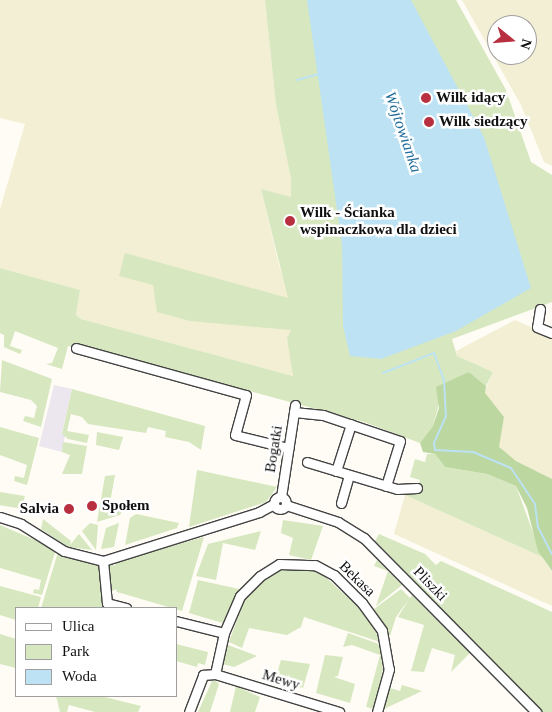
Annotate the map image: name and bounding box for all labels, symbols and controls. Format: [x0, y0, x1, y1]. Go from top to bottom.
north arrow [487, 15, 537, 65]
text: N [517, 37, 535, 51]
water label: Wójtowianka [380, 89, 426, 175]
place label: Wilk idący [436, 89, 505, 107]
marker: Wilk idący [420, 92, 432, 104]
place label: Wilk siedzący [439, 113, 527, 131]
marker: Wilk siedzący [423, 116, 435, 128]
place label: Wilk - Ścianka wspinaczkowa dla dzieci [300, 203, 457, 238]
marker: Wilk - Ścianka wspinaczkowa dla dzieci [284, 215, 296, 227]
street label: Bogatki [261, 424, 287, 474]
place label: Społem [102, 497, 150, 515]
place label: Salvia [20, 500, 59, 518]
marker: Społem [86, 500, 98, 512]
marker: Salvia [63, 503, 75, 515]
street label: Bekasa [335, 557, 379, 601]
street label: Pliszki [409, 563, 451, 605]
legend [15, 607, 178, 697]
text: Ulica [62, 618, 94, 634]
text: Park [62, 643, 90, 659]
street label: Mewy [260, 666, 302, 694]
text: Woda [62, 668, 97, 684]

